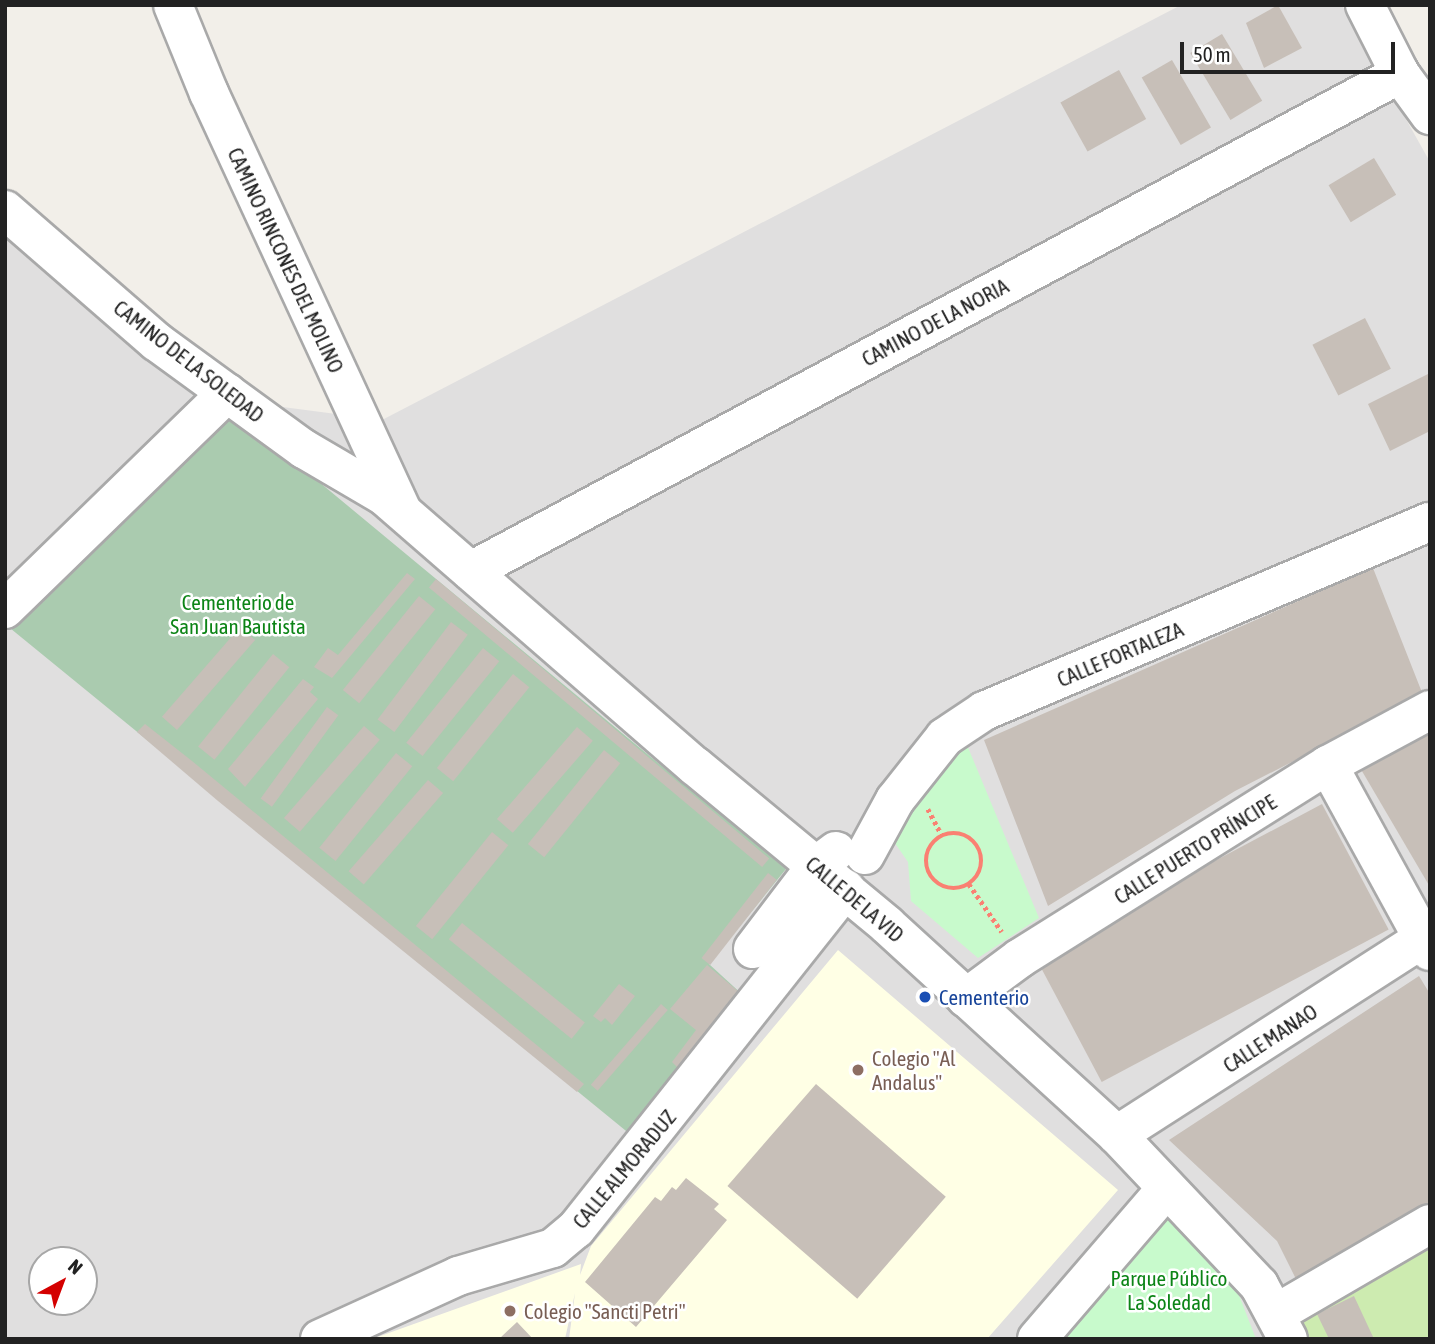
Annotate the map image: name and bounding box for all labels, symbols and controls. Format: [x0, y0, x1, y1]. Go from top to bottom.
scale bar [1183, 28, 1398, 72]
text: 50 m [1193, 42, 1231, 66]
street label: CAMINO RINCONES DEL MOLINO [223, 143, 349, 377]
street label: CAMINO DE LA NORIA [857, 273, 1013, 371]
street label: CAMINO DE LA SOLEDAD [109, 295, 269, 427]
park label: Cementerio de San Juan Bautista [170, 589, 306, 639]
street label: CALLE FORTALEZA [1053, 616, 1187, 692]
street label: CALLE PUERTO PRÍNCIPE [1109, 789, 1281, 909]
street label: CALLE DE LA VID [801, 851, 909, 947]
place label: Cementerio [939, 984, 1029, 1010]
marker: Cementerio [917, 989, 933, 1005]
street label: CALLE MANAO [1218, 998, 1322, 1078]
place label: Colegio "Al Andalus" [872, 1045, 956, 1095]
marker: Colegio "Al Andalus" [850, 1062, 866, 1078]
street label: CALLE ALMORADUZ [567, 1105, 681, 1233]
north arrow [28, 1246, 98, 1316]
text: N [64, 1255, 87, 1279]
park label: Parque Público La Soledad [1111, 1265, 1227, 1315]
place label: Colegio "Sancti Petri" [524, 1298, 685, 1324]
marker: Colegio "Sancti Petri" [502, 1303, 518, 1319]

